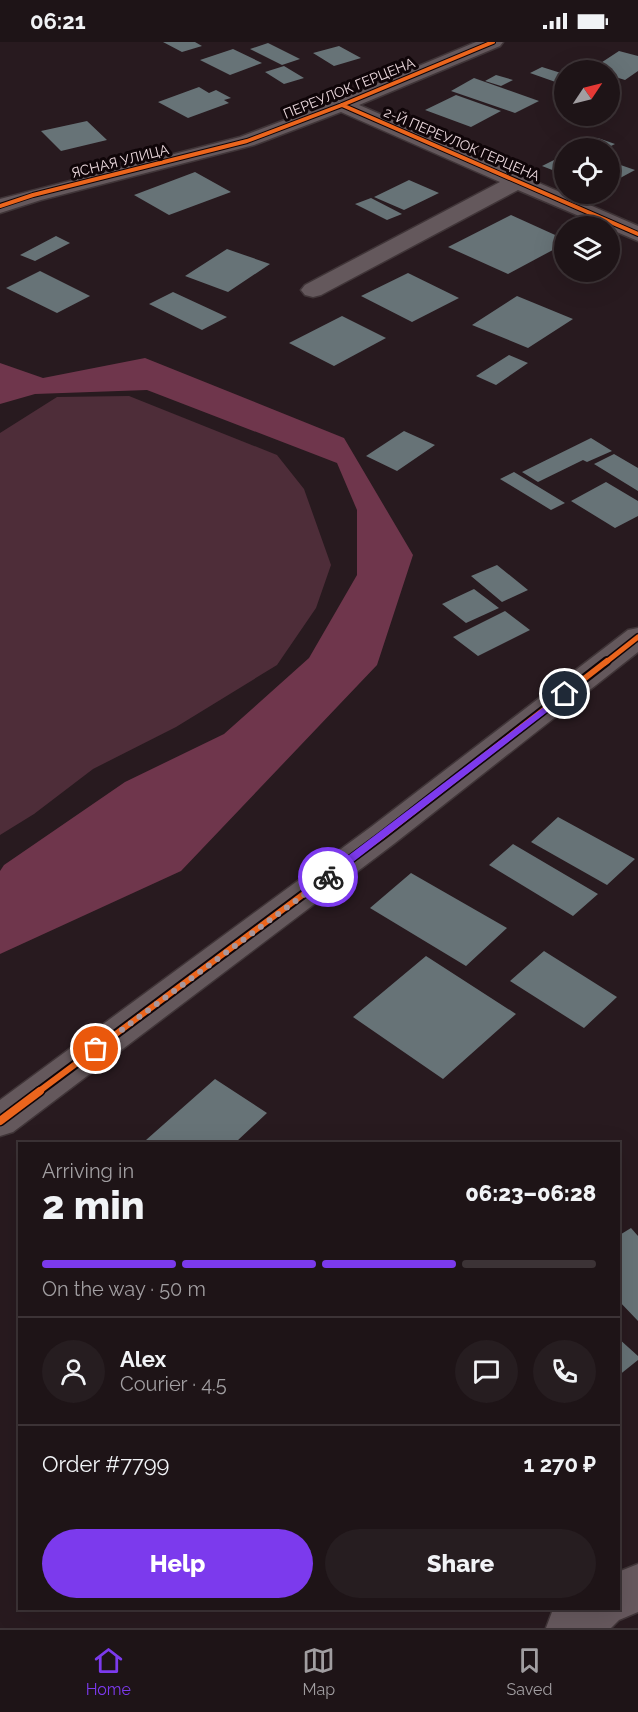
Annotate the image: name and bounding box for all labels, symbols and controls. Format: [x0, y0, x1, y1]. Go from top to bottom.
text: 06:21 [30, 8, 86, 34]
street label: ПЕРЕУЛОК ГЕРЦЕНА [281, 54, 418, 122]
north arrow [554, 60, 620, 126]
map controls [554, 60, 620, 282]
street label: 2-Й ПЕРЕУЛОК ГЕРЦЕНА [382, 103, 543, 184]
button: locate [554, 138, 620, 204]
street label: ЯСНАЯ УЛИЦА [70, 141, 171, 181]
button: layers [554, 216, 620, 282]
pin [539, 668, 590, 719]
icon: home [548, 677, 581, 710]
courier [298, 847, 358, 907]
icon: bike [312, 861, 345, 894]
pin [70, 1023, 121, 1074]
icon: bag [79, 1032, 112, 1065]
text: Arriving in [42, 1159, 134, 1183]
text: 06:23–06:28 [465, 1180, 596, 1206]
text: 2 min [42, 1182, 145, 1228]
text: On the way · 50 m [42, 1277, 206, 1301]
button: person [42, 1340, 105, 1403]
button: chat [455, 1340, 518, 1403]
button: phone [533, 1340, 596, 1403]
text: Alex [120, 1346, 166, 1372]
text: Courier · 4.5 [120, 1372, 227, 1396]
text: Order #7799 [42, 1451, 170, 1477]
text: 1 270 ₽ [524, 1451, 596, 1477]
button: Help [42, 1529, 313, 1598]
button: Share [325, 1529, 596, 1598]
tab: Home [86, 1644, 131, 1699]
tab: Map [302, 1644, 335, 1699]
tab: Saved [507, 1644, 552, 1699]

